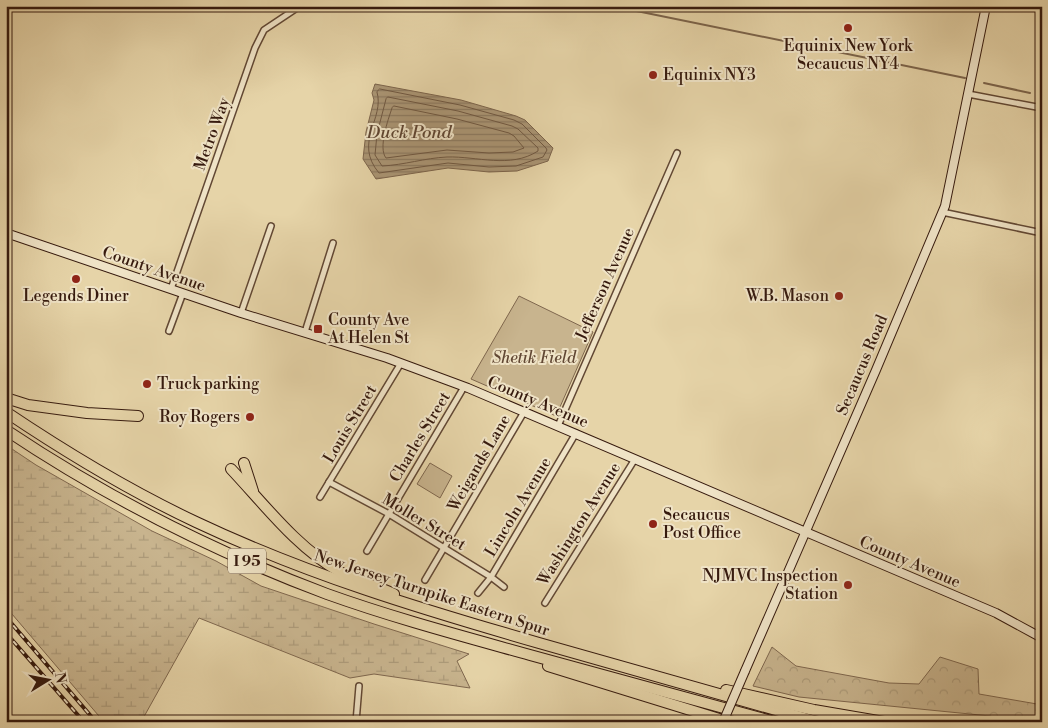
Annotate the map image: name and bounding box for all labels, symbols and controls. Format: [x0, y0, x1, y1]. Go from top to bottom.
marker: Equinix New York Secaucus NY4 [842, 22, 854, 34]
place label: Equinix New York Secaucus NY4 [784, 36, 914, 74]
place label: Equinix NY3 [663, 65, 756, 85]
marker: Equinix NY3 [647, 69, 659, 81]
street label: Metro Way [190, 95, 234, 173]
water label: Duck Pond [365, 121, 453, 144]
street label: Jefferson Avenue [571, 224, 639, 344]
street label: County Avenue [100, 242, 208, 296]
marker: Legends Diner [70, 273, 82, 285]
place label: Legends Diner [23, 286, 129, 306]
place label: W.B. Mason [745, 286, 829, 306]
marker: W.B. Mason [833, 290, 845, 302]
place label: County Ave At Helen St [327, 310, 410, 348]
street label: Secaucus Road [832, 312, 892, 418]
marker: County Ave At Helen St [312, 323, 324, 335]
park label: Shetik Field [492, 348, 577, 368]
street label: County Avenue [484, 372, 592, 432]
place label: Truck parking [157, 374, 260, 394]
marker: Truck parking [141, 378, 153, 390]
street label: Louis Street [319, 381, 381, 467]
street label: Charles Street [385, 388, 455, 486]
place label: Roy Rogers [159, 407, 240, 427]
marker: Roy Rogers [244, 411, 256, 423]
street label: Weigands Lane [443, 411, 515, 516]
street label: Lincoln Avenue [480, 454, 556, 560]
street label: Washington Avenue [533, 459, 625, 590]
street label: Moller Street [378, 489, 470, 555]
place label: Secaucus Post Office [663, 505, 741, 543]
marker: Secaucus Post Office [647, 518, 659, 530]
street label: County Avenue [856, 532, 964, 592]
street label: New Jersey Turnpike Eastern Spur [312, 545, 552, 641]
road number: I 95 [228, 548, 266, 574]
place label: NJMVC Inspection Station [702, 566, 838, 604]
marker: NJMVC Inspection Station [842, 579, 854, 591]
north arrow [22, 656, 72, 706]
text: N [50, 671, 70, 685]

